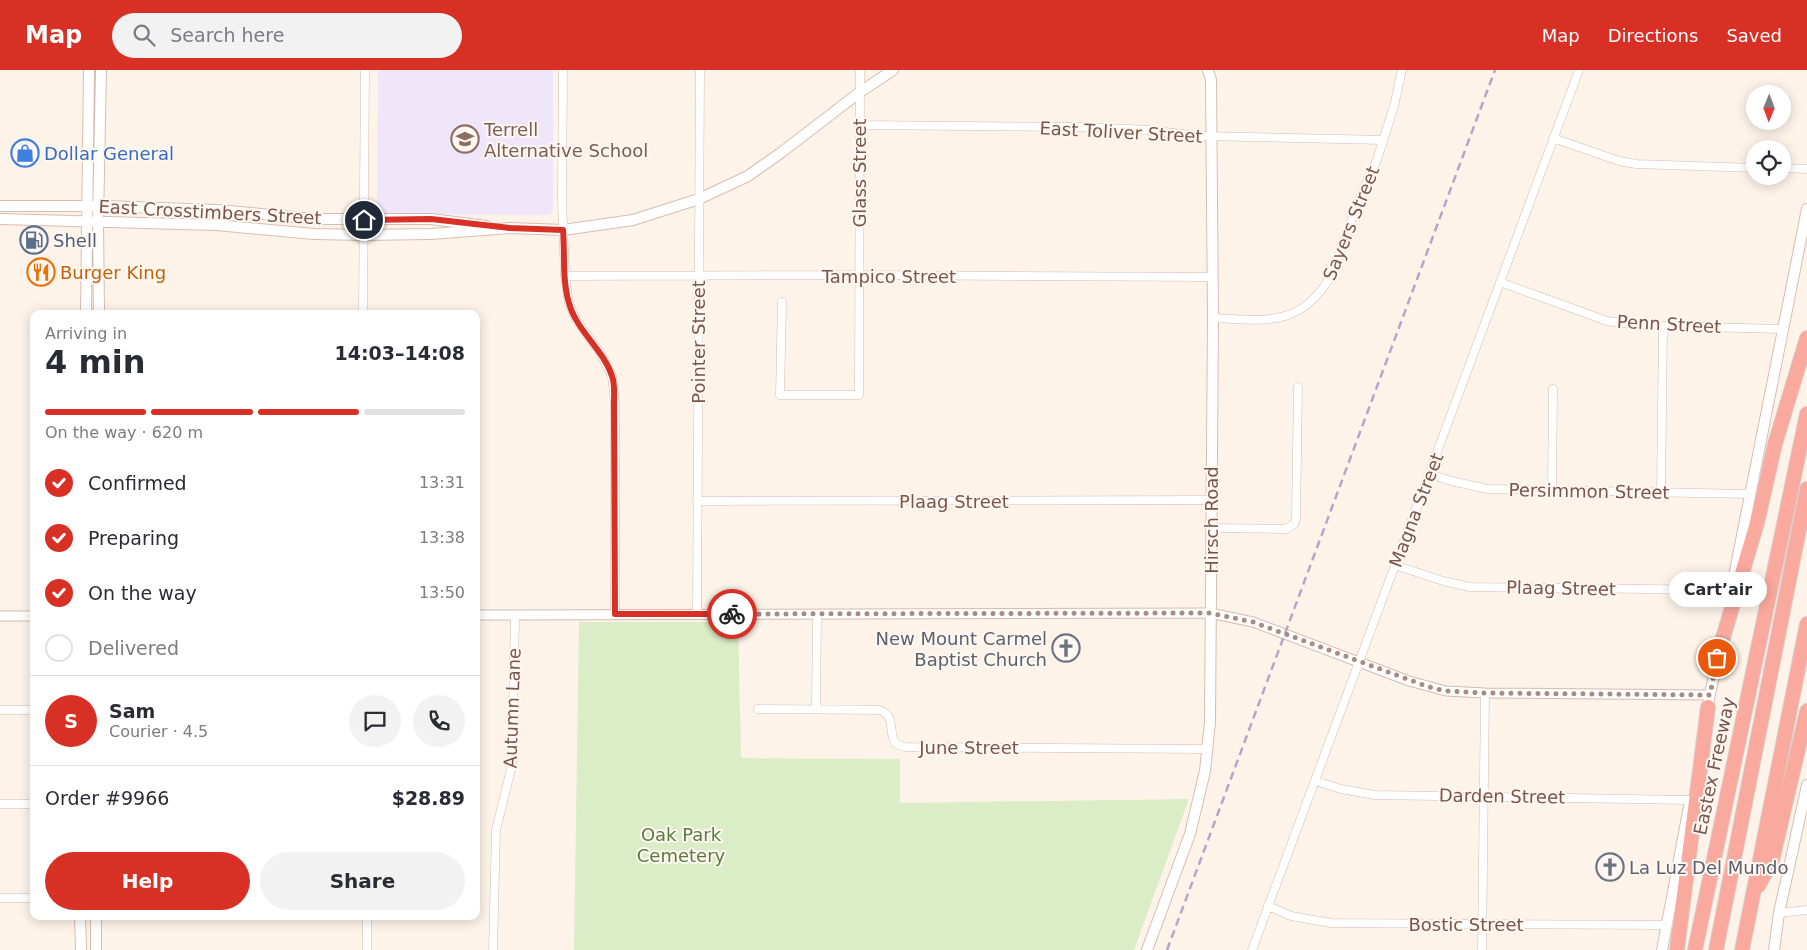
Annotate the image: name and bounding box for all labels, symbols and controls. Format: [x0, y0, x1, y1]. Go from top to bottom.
search box [112, 13, 462, 58]
text: Map [25, 21, 82, 49]
icon: search [130, 21, 158, 49]
text: Search here [170, 24, 284, 46]
text: Map [1542, 25, 1580, 46]
text: Directions [1608, 25, 1698, 46]
text: Saved [1726, 25, 1782, 46]
north arrow [1746, 85, 1791, 130]
map controls [1746, 85, 1791, 185]
street label: East Toliver Street [1039, 117, 1203, 147]
street label: Glass Street [849, 118, 870, 228]
place label: Terrell Alternative School [483, 119, 648, 161]
school or university icon: Terrell Alternative School [450, 124, 480, 154]
shop icon: Dollar General [10, 138, 40, 168]
button: locate [1746, 140, 1791, 185]
place label: Dollar General [44, 143, 174, 164]
street label: Sayers Street [1319, 163, 1383, 283]
street label: East Crosstimbers Street [98, 196, 322, 228]
pin [343, 199, 385, 241]
icon: home [350, 206, 378, 234]
fuel station icon: Shell [19, 225, 49, 255]
place label: Shell [53, 230, 97, 251]
restaurant icon: Burger King [26, 257, 56, 287]
place label: Burger King [60, 262, 166, 283]
street label: Tampico Street [821, 266, 956, 287]
street label: Pointer Street [688, 280, 709, 404]
street label: Penn Street [1616, 311, 1722, 337]
text: Arriving in [45, 324, 127, 343]
text: 14:03–14:08 [335, 342, 465, 364]
text: 4 min [45, 343, 146, 381]
text: On the way · 620 m [45, 423, 203, 442]
street label: Magna Street [1385, 450, 1447, 570]
street label: Hirsch Road [1201, 466, 1222, 574]
icon: check [45, 469, 73, 497]
text: Confirmed [88, 472, 187, 494]
text: 13:31 [419, 473, 465, 492]
street label: Persimmon Street [1508, 479, 1670, 503]
street label: Plaag Street [899, 491, 1009, 512]
icon: check [45, 524, 73, 552]
text: Preparing [88, 527, 179, 549]
text: 13:38 [419, 528, 465, 547]
callout: Cart’air [1668, 573, 1766, 608]
street label: Plaag Street [1506, 577, 1616, 599]
icon: check [45, 579, 73, 607]
text: Cart’air [1684, 580, 1752, 599]
text: On the way [88, 582, 197, 604]
text: 13:50 [419, 583, 465, 602]
courier [707, 589, 757, 639]
icon: bike [718, 600, 746, 628]
place label: New Mount Carmel Baptist Church [876, 628, 1047, 670]
church icon: New Mount Carmel Baptist Church [1051, 633, 1081, 663]
text: Delivered [88, 637, 179, 659]
pin [1696, 637, 1738, 679]
icon: bag [1703, 644, 1731, 672]
street label: Autumn Lane [499, 647, 525, 769]
button: chat [349, 695, 401, 747]
button: phone [413, 695, 465, 747]
street label: Eastex Freeway [1689, 695, 1739, 837]
text: Sam [109, 700, 155, 722]
text: S [64, 710, 78, 732]
text: Courier · 4.5 [109, 722, 208, 741]
street label: June Street [918, 737, 1019, 758]
street label: Darden Street [1439, 784, 1565, 808]
text: Order #9966 [45, 787, 169, 809]
text: $28.89 [392, 787, 465, 809]
park label: Oak Park Cemetery [637, 824, 726, 866]
button: Help [45, 852, 250, 910]
button: Share [260, 852, 465, 910]
church icon: La Luz Del Mundo [1595, 852, 1625, 882]
place label: La Luz Del Mundo [1629, 857, 1789, 878]
street label: Bostic Street [1408, 914, 1524, 935]

